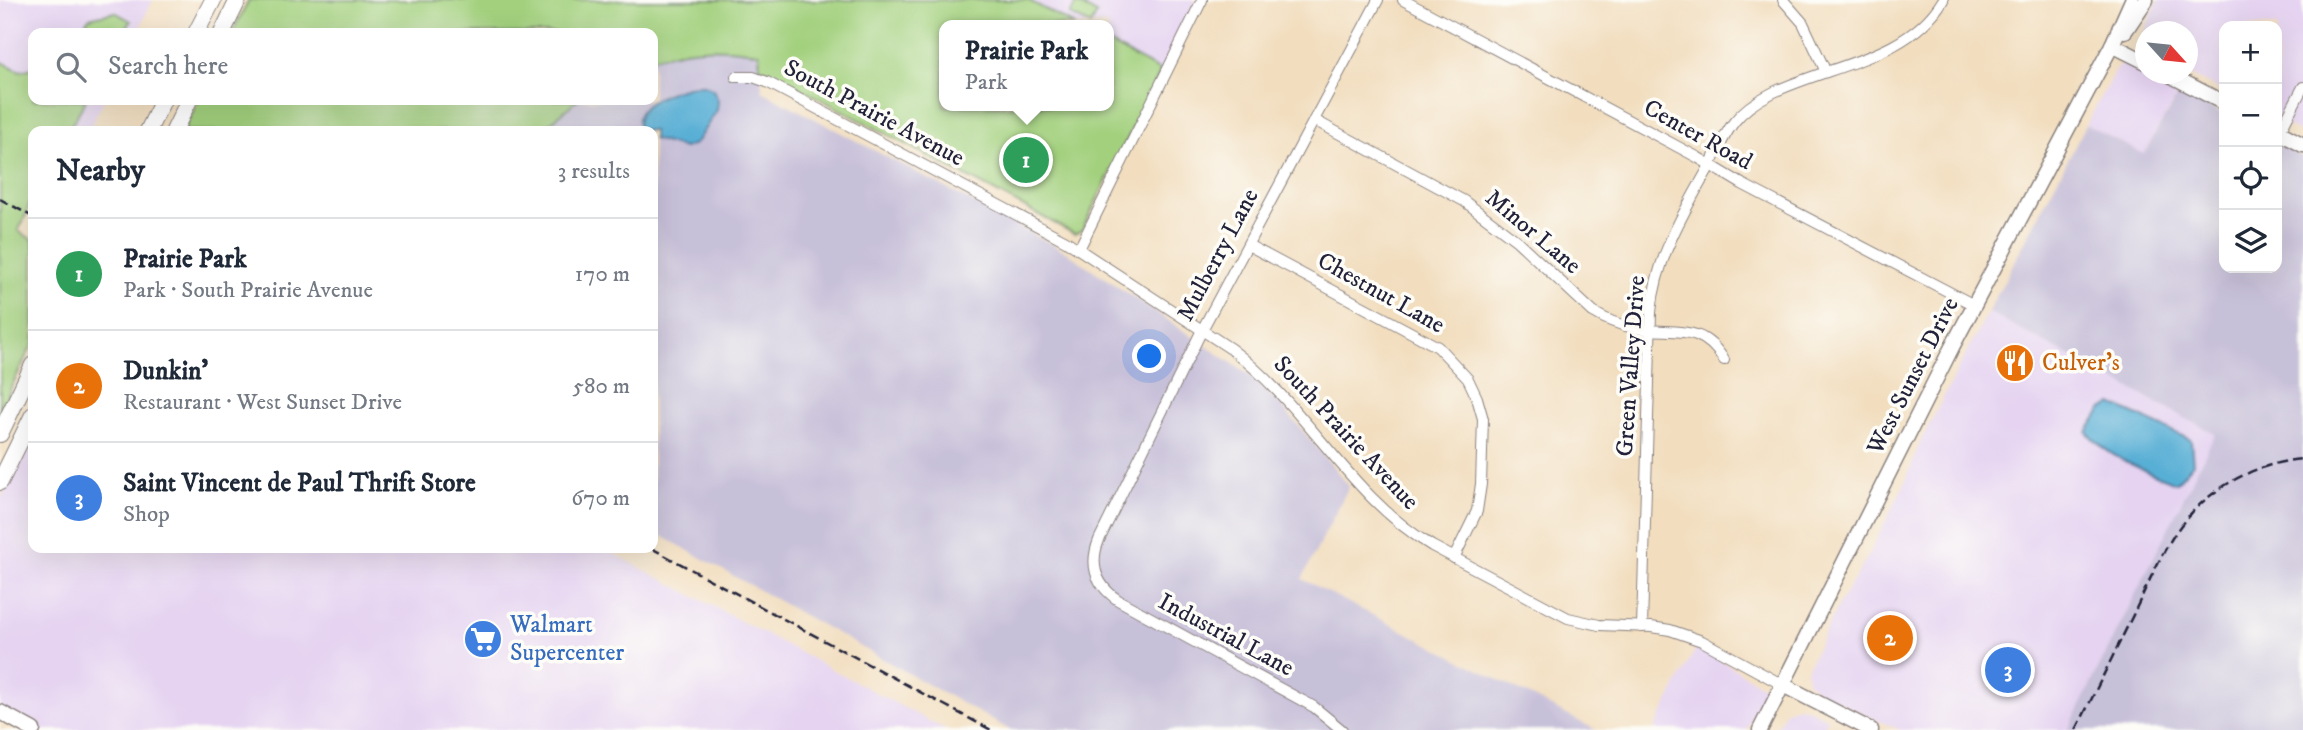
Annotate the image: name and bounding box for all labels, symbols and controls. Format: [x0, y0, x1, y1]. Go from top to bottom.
popup [939, 20, 1114, 111]
north arrow [2135, 21, 2198, 84]
map controls [2219, 21, 2282, 273]
button: + [2219, 21, 2282, 84]
search box [28, 28, 658, 105]
text: Prairie Park [965, 35, 1088, 68]
icon: search [52, 48, 90, 86]
text: Search here [108, 50, 228, 83]
street label: South Prairie Avenue [779, 53, 969, 173]
text: Park [965, 68, 1008, 97]
button: − [2219, 84, 2282, 147]
street label: Center Road [1638, 93, 1758, 177]
pin: 1 [1003, 134, 1049, 186]
button: locate [2219, 147, 2282, 210]
text: Nearby [56, 153, 145, 190]
text: 3 results [558, 157, 630, 186]
street label: Minor Lane [1479, 183, 1587, 281]
street label: Mulberry Lane [1171, 184, 1266, 326]
button: layers [2219, 210, 2282, 273]
text: Prairie Park [123, 243, 247, 276]
street label: Chestnut Lane [1312, 246, 1450, 340]
text: 1 [75, 260, 83, 289]
text: 170 m [575, 260, 630, 289]
street label: Green Valley Drive [1610, 274, 1652, 458]
text: Park · South Prairie Avenue [123, 276, 373, 305]
street label: West Sunset Drive [1860, 292, 1966, 461]
your location [1132, 339, 1166, 373]
restaurant icon: Culver's [1994, 342, 2036, 384]
place label: Culver's [2042, 348, 2120, 378]
street label: South Prairie Avenue [1267, 350, 1425, 516]
text: Dunkin' [123, 355, 208, 388]
text: 2 [73, 372, 85, 401]
text: 580 m [573, 372, 630, 401]
text: Restaurant · West Sunset Drive [123, 388, 402, 417]
text: Saint Vincent de Paul Thrift Store [123, 467, 476, 500]
text: 3 [75, 484, 83, 513]
text: 670 m [571, 484, 630, 513]
text: Shop [123, 500, 170, 529]
street label: Industrial Lane [1153, 587, 1299, 683]
place label: Walmart Supercenter [509, 610, 624, 668]
pin: 2 [1867, 612, 1913, 664]
supermarket icon: Walmart Supercenter [462, 618, 504, 660]
pin: 3 [1985, 644, 2031, 696]

